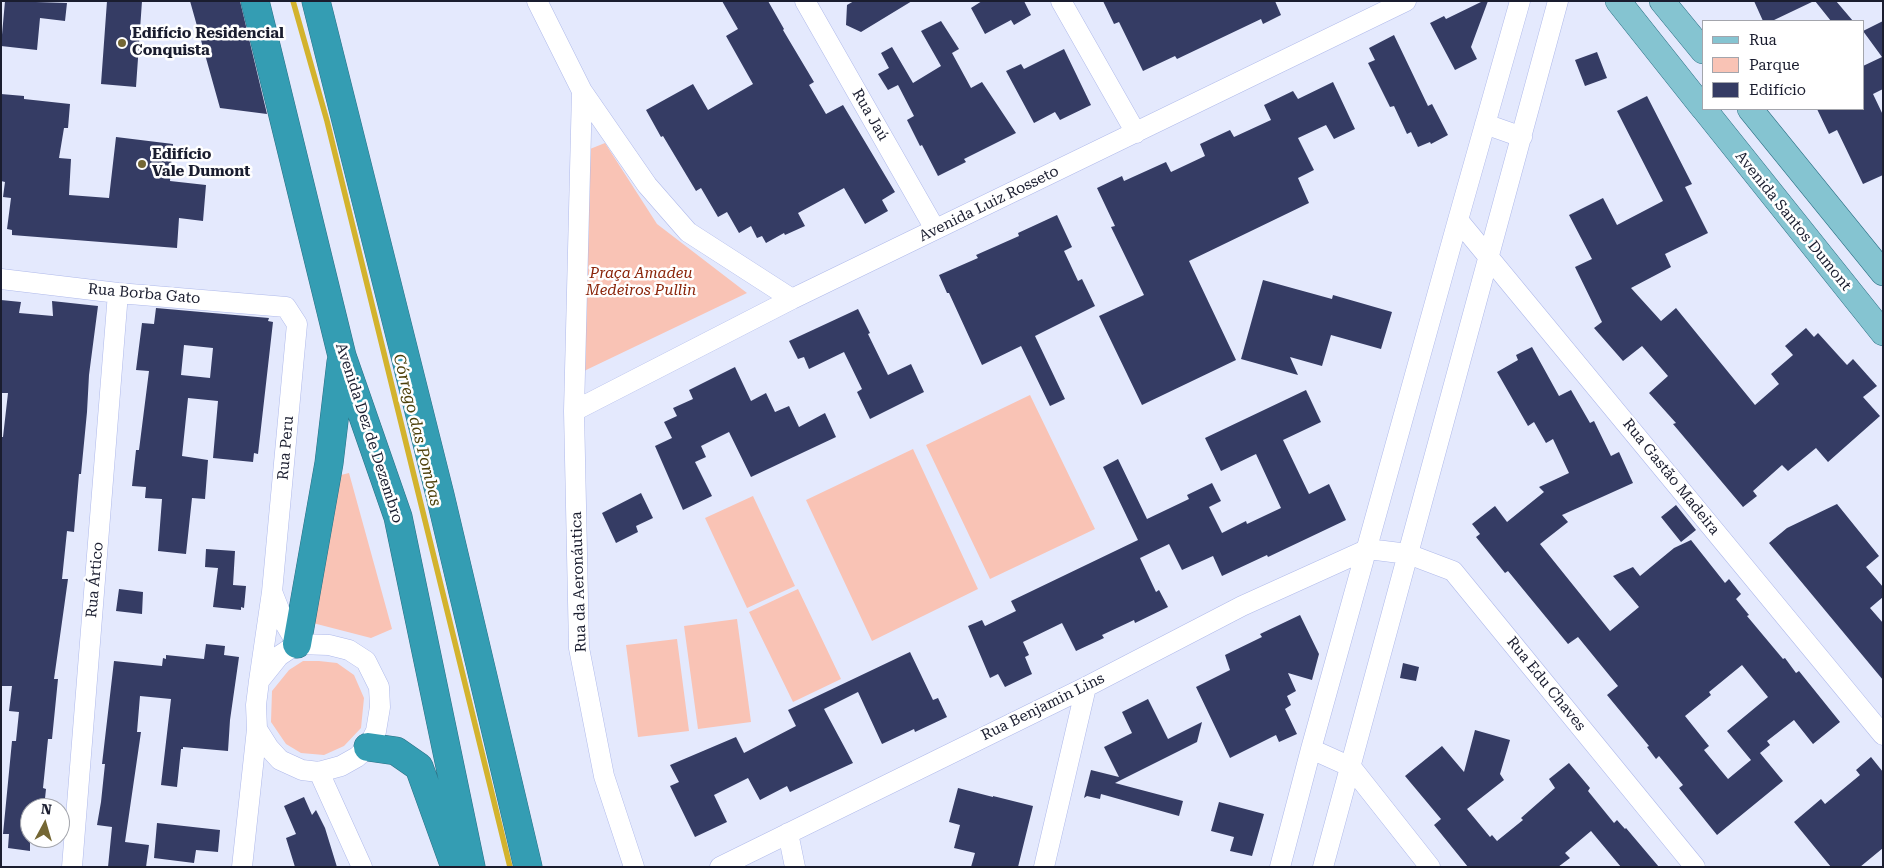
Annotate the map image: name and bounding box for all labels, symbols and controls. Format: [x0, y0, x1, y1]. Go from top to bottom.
legend [1702, 20, 1864, 110]
place label: Edifício Residencial Conquista [132, 25, 284, 60]
text: Rua [1749, 31, 1777, 49]
marker: Edifício Residencial Conquista [116, 37, 128, 49]
text: Parque [1749, 56, 1800, 74]
text: Edifício [1749, 81, 1806, 99]
street label: Rua Jaú [848, 86, 892, 144]
place label: Edifício Vale Dumont [152, 146, 250, 181]
street label: Avenida Santos Dumont [1731, 148, 1855, 294]
marker: Edifício Vale Dumont [136, 158, 148, 170]
street label: Avenida Luiz Rosseto [916, 162, 1062, 246]
park label: Praça Amadeu Medeiros Pullin [586, 265, 696, 300]
street label: Rua Borba Gato [87, 280, 201, 308]
street label: Avenida Dez de Dezembro [331, 341, 407, 525]
water label: Córrego das Pombas [389, 352, 445, 508]
street label: Rua Peru [274, 415, 298, 481]
street label: Rua Gastão Madeira [1619, 415, 1723, 539]
street label: Rua da Aeronáutica [568, 511, 590, 653]
street label: Rua Ártico [83, 541, 107, 619]
street label: Rua Edu Chaves [1503, 633, 1589, 735]
street label: Rua Benjamin Lins [978, 669, 1108, 745]
north arrow [20, 798, 70, 848]
text: N [40, 801, 53, 818]

